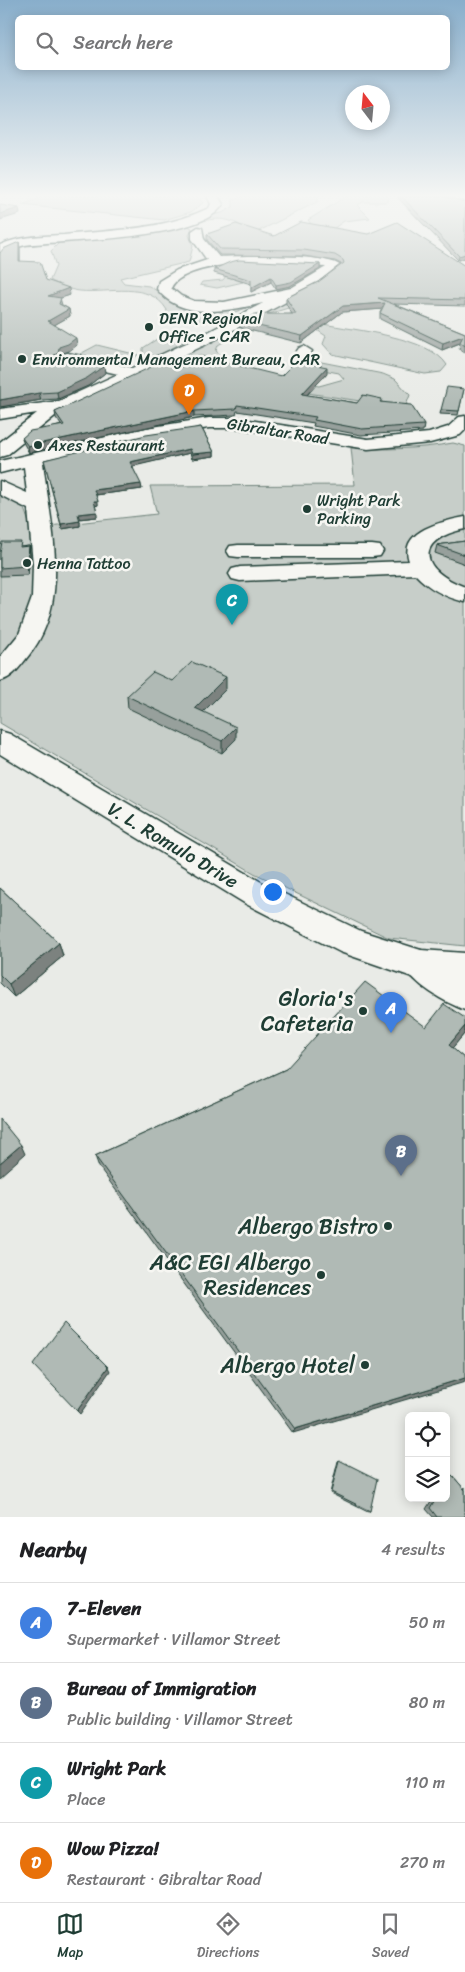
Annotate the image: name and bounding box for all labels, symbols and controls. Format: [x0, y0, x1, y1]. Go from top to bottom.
search box [15, 15, 450, 70]
text: Search here [73, 26, 173, 59]
icon: search [33, 29, 61, 57]
north arrow [345, 85, 390, 130]
place label: DENR Regional Office - CAR [159, 304, 262, 351]
marker: DENR Regional Office - CAR [143, 321, 155, 333]
place label: Environmental Management Bureau, CAR [32, 345, 321, 374]
marker: Environmental Management Bureau, CAR [16, 353, 28, 365]
pin: D [173, 374, 205, 415]
street label: Gibraltar Road [225, 409, 332, 454]
place label: Axes Restaurant [47, 431, 165, 460]
marker: Axes Restaurant [32, 439, 44, 451]
place label: Wright Park Parking [317, 486, 401, 533]
marker: Wright Park Parking [301, 503, 313, 515]
place label: Henna Tattoo [37, 549, 131, 578]
marker: Henna Tattoo [21, 557, 33, 569]
pin: C [216, 584, 248, 625]
street label: V. L. Romulo Drive [101, 793, 245, 897]
your location [260, 879, 286, 905]
place label: Gloria's Cafeteria [261, 979, 354, 1043]
pin: A [375, 992, 407, 1033]
marker: Gloria's Cafeteria [357, 1005, 369, 1017]
pin: B [385, 1135, 417, 1176]
place label: Albergo Bistro [237, 1207, 378, 1246]
marker: Albergo Bistro [382, 1220, 394, 1232]
place label: A&C EGI Albergo Residences [149, 1243, 312, 1307]
marker: A&C EGI Albergo Residences [315, 1269, 327, 1281]
place label: Albergo Hotel [220, 1346, 356, 1385]
marker: Albergo Hotel [359, 1359, 371, 1371]
map controls [405, 1412, 450, 1502]
button: locate [405, 1412, 450, 1457]
button: layers [405, 1457, 450, 1502]
text: Nearby [20, 1531, 86, 1569]
text: 4 results [381, 1535, 445, 1564]
text: 7-Eleven [67, 1592, 141, 1625]
text: A [31, 1608, 41, 1637]
text: 50 m [409, 1608, 445, 1637]
text: Supermarket · Villamor Street [67, 1625, 281, 1654]
text: Bureau of Immigration [67, 1672, 256, 1705]
text: B [31, 1688, 41, 1717]
text: 80 m [409, 1688, 445, 1717]
text: Public building · Villamor Street [67, 1705, 293, 1734]
text: Wright Park [67, 1752, 166, 1785]
text: C [31, 1768, 41, 1797]
text: 110 m [405, 1768, 445, 1797]
text: Place [67, 1785, 106, 1814]
text: Wow Pizza! [67, 1832, 158, 1865]
text: D [31, 1848, 41, 1877]
text: 270 m [400, 1848, 445, 1877]
text: Restaurant · Gibraltar Road [67, 1865, 261, 1894]
tab: Map [56, 1910, 84, 1965]
tab: Directions [197, 1910, 259, 1965]
tab: Saved [372, 1910, 409, 1965]

